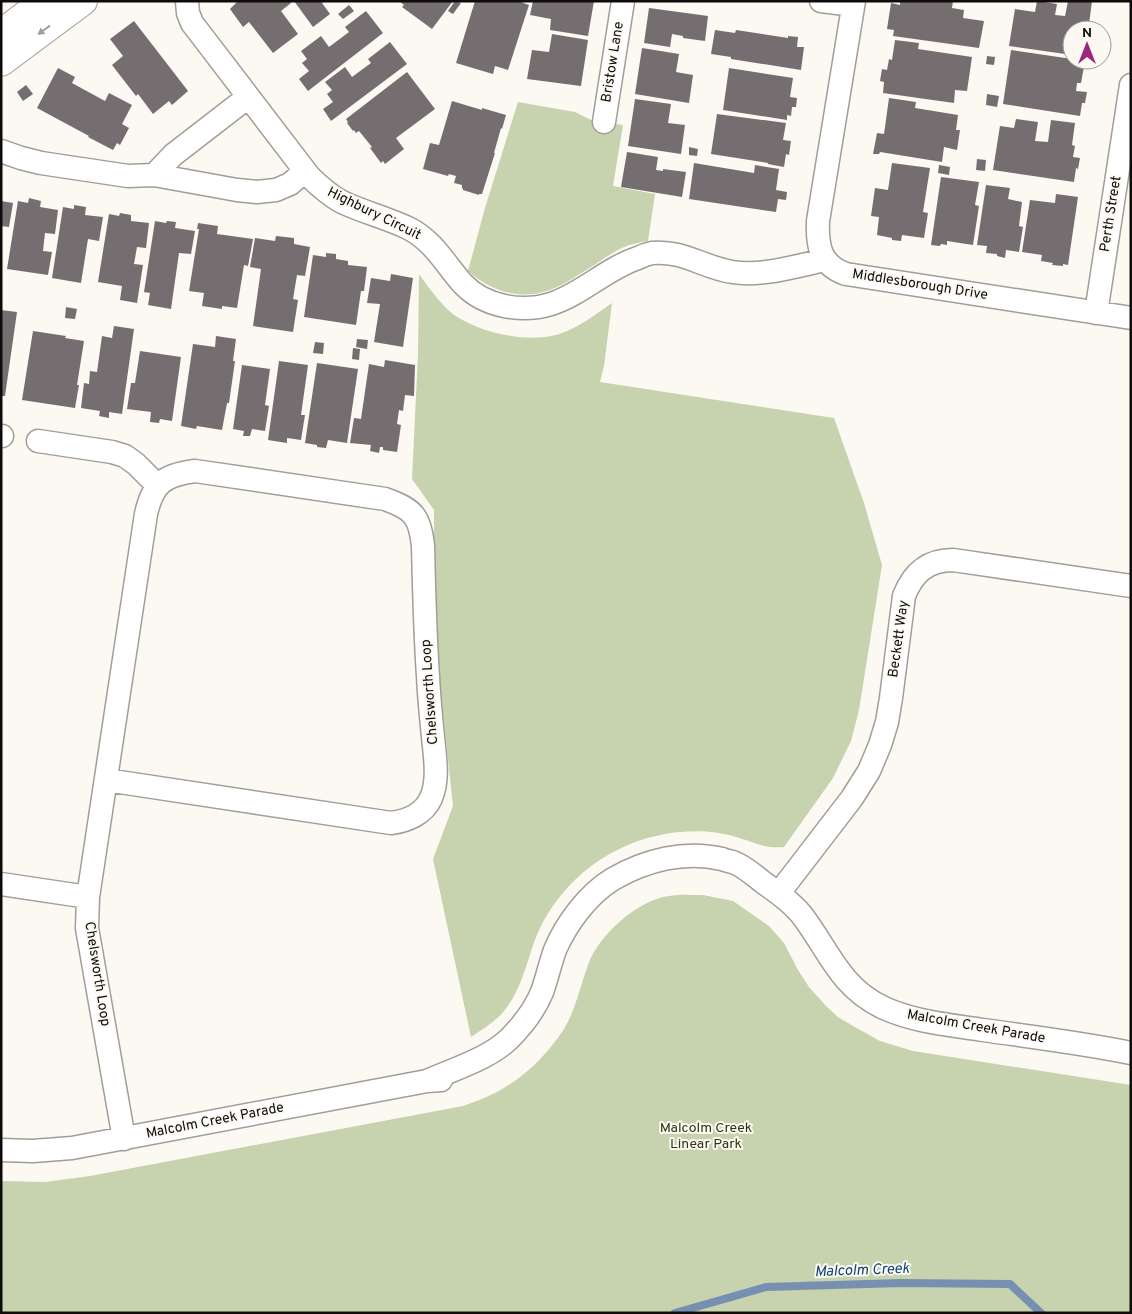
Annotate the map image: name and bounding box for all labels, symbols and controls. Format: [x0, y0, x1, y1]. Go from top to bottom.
street label: Bristow Lane [598, 20, 628, 104]
north arrow [1062, 20, 1112, 70]
one-way arrow [37, 25, 51, 35]
text: N [1082, 25, 1092, 42]
street label: Perth Street [1097, 175, 1125, 253]
street label: Highbury Circuit [324, 184, 424, 244]
street label: Middlesborough Drive [851, 266, 989, 304]
street label: Beckett Way [885, 599, 913, 679]
street label: Chelsworth Loop [418, 639, 442, 745]
street label: Chelsworth Loop [80, 920, 114, 1028]
street label: Malcolm Creek Parade [906, 1006, 1046, 1048]
street label: Malcolm Creek Parade [145, 1099, 285, 1143]
park label: Malcolm Creek Linear Park [660, 1120, 752, 1153]
water label: Malcolm Creek [814, 1260, 910, 1282]

